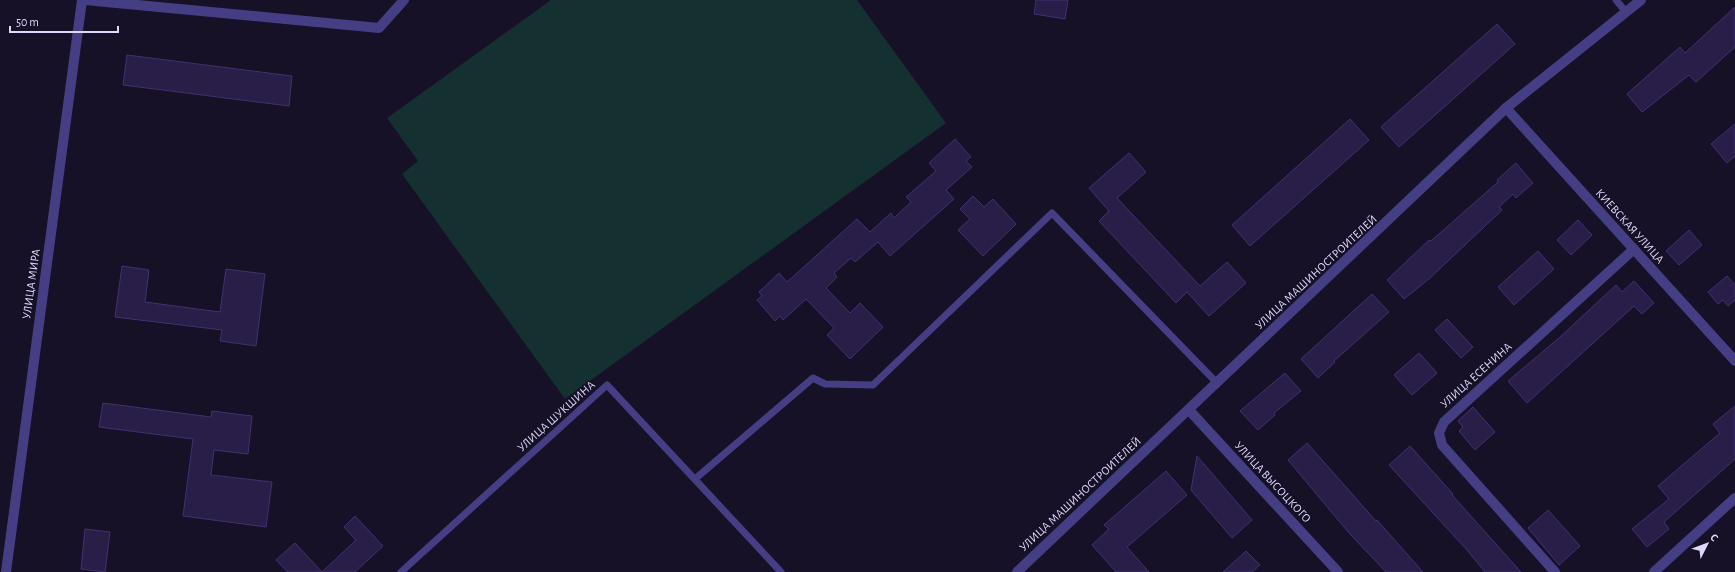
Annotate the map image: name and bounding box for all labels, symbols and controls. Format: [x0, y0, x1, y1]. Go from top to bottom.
scale bar [10, 8, 118, 34]
text: 50 m [16, 16, 39, 28]
street label: КИЕВСКАЯ УЛИЦА [1594, 187, 1666, 265]
street label: УЛИЦА МАШИНОСТРОИТЕЛЕЙ [1252, 212, 1379, 331]
street label: УЛИЦА МИРА [20, 248, 42, 320]
street label: УЛИЦА ЕСЕНИНА [1438, 340, 1514, 410]
street label: УЛИЦА ШУКШИНА [515, 378, 597, 454]
street label: УЛИЦА МАШИНОСТРОИТЕЛЕЙ [1016, 434, 1143, 553]
street label: УЛИЦА ВЫСОЦКОГО [1233, 439, 1313, 525]
north arrow [1687, 524, 1727, 564]
text: С [1708, 532, 1720, 544]

